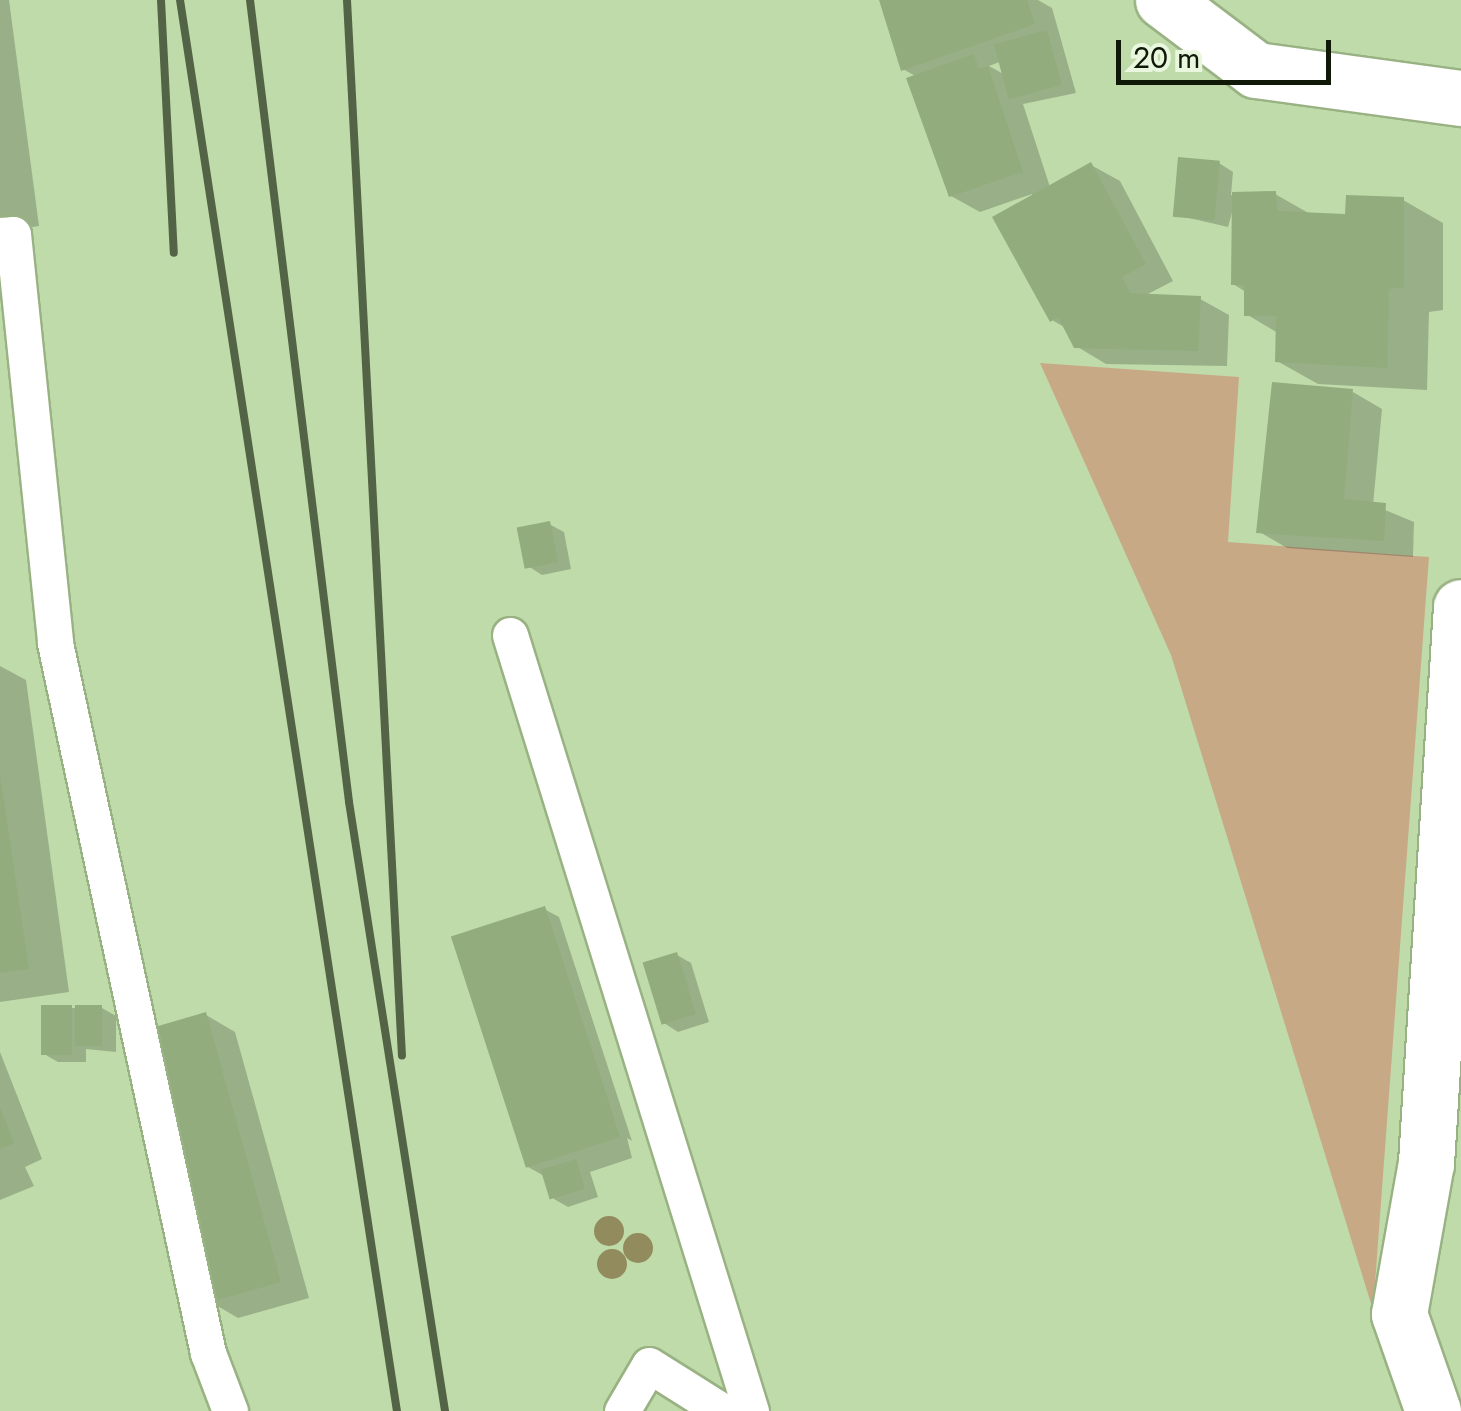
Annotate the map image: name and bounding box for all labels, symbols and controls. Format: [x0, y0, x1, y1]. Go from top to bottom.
scale bar [1121, 20, 1336, 82]
text: 20 m [1133, 36, 1200, 79]

